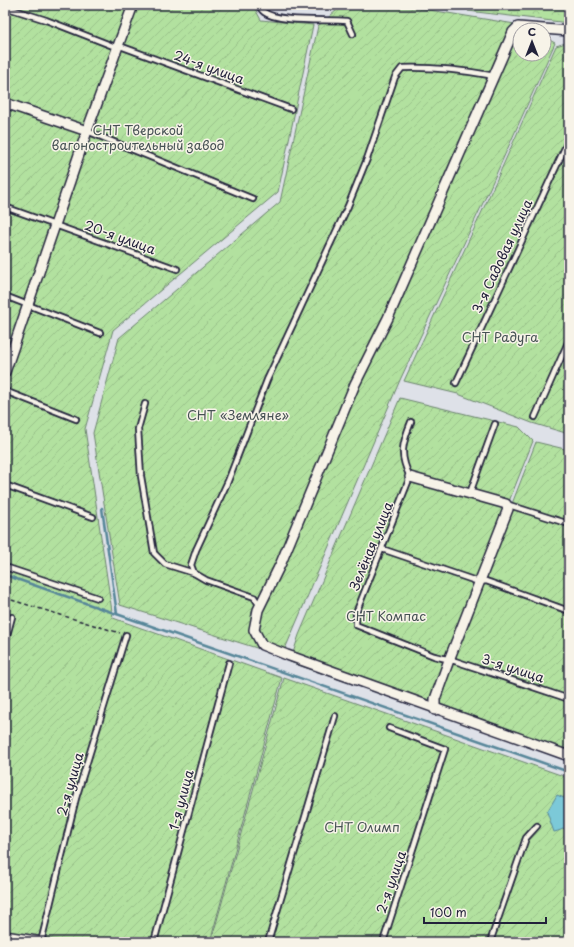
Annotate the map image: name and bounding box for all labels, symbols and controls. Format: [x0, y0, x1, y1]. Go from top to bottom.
north arrow [512, 22, 552, 62]
text: С [528, 23, 536, 40]
street label: 24-я улица [171, 45, 248, 88]
park label: СНТ Тверской вагоностроительный завод [52, 120, 224, 154]
street label: 3-я Садовая улица [467, 195, 537, 316]
street label: 20-я улица [82, 215, 159, 259]
park label: СНТ Радуга [462, 327, 539, 346]
park label: СНТ «Земляне» [187, 405, 289, 424]
street label: Зелёная улица [344, 498, 397, 593]
park label: СНТ Компас [346, 606, 426, 625]
street label: 3-я улица [479, 648, 548, 687]
street label: 2-я улица [51, 749, 88, 818]
street label: 1-я улица [163, 767, 198, 832]
park label: СНТ Олимп [324, 817, 400, 836]
street label: 2-я улица [371, 847, 410, 916]
scale bar [424, 899, 546, 925]
text: 100 m [430, 903, 467, 921]

